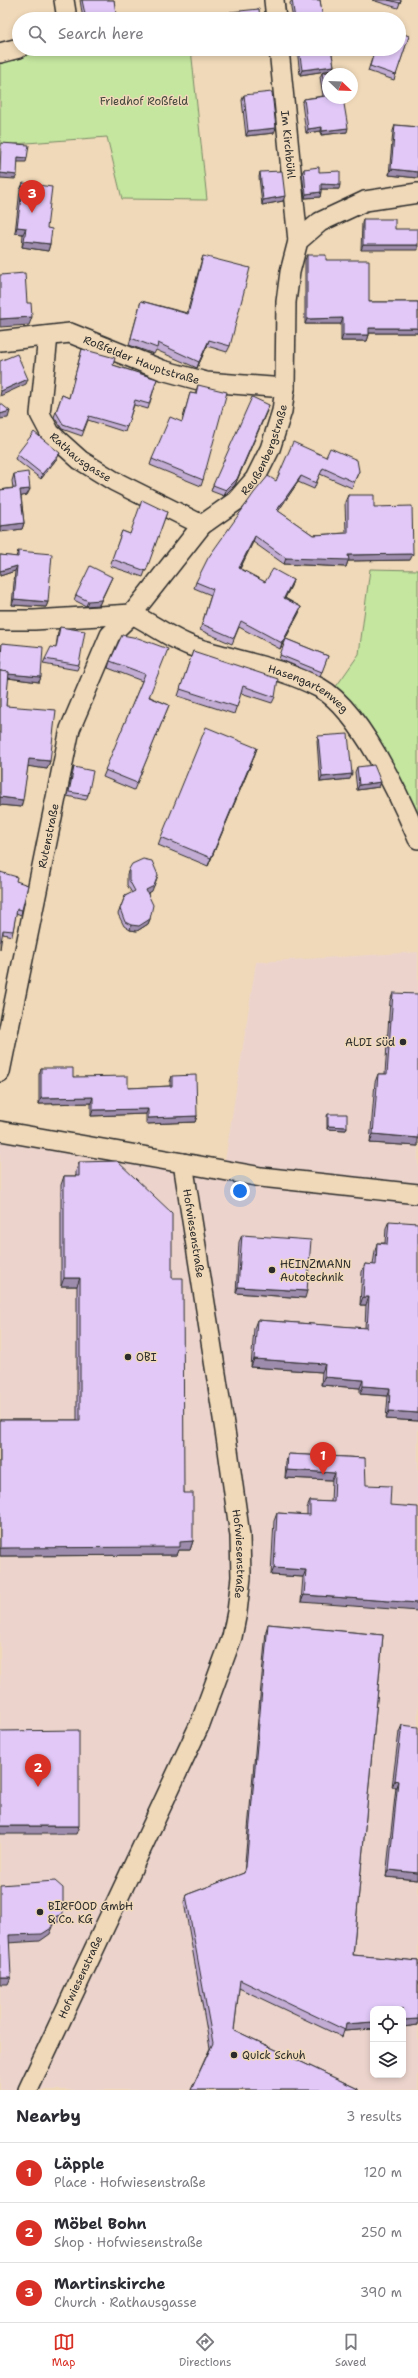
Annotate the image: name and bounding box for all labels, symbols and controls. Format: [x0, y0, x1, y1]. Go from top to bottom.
search box [12, 12, 406, 56]
icon: search [26, 23, 48, 45]
text: Search here [58, 24, 144, 44]
north arrow [322, 68, 358, 104]
park label: Friedhof Roßfeld [100, 94, 188, 109]
street label: Im Kirchbühl [277, 110, 299, 180]
pin: 3 [19, 180, 45, 213]
street label: Roßfelder Hauptstraße [81, 332, 201, 388]
street label: Reußenbergstraße [237, 404, 291, 499]
street label: Rathausgasse [46, 429, 114, 486]
street label: Hasengartenweg [266, 661, 352, 717]
street label: Rutenstraße [35, 802, 63, 870]
place label: ALDI Süd [345, 1035, 395, 1050]
marker: ALDI Süd [398, 1037, 408, 1047]
your location [230, 1181, 250, 1201]
street label: Hofwiesenstraße [179, 1188, 208, 1279]
place label: HEINZMANN Autotechnik [280, 1257, 351, 1285]
marker: HEINZMANN Autotechnik [267, 1265, 277, 1275]
place label: OBI [136, 1350, 157, 1365]
marker: OBI [123, 1352, 133, 1362]
pin: 1 [310, 1442, 336, 1475]
street label: Hofwiesenstraße [228, 1508, 248, 1599]
pin: 2 [25, 1754, 51, 1787]
place label: BIRFOOD GmbH & Co. KG [48, 1899, 133, 1927]
marker: BIRFOOD GmbH & Co. KG [35, 1907, 45, 1917]
street label: Hofwiesenstraße [55, 1933, 106, 2021]
map controls [370, 2006, 406, 2078]
button: locate [370, 2006, 406, 2042]
button: layers [370, 2042, 406, 2078]
place label: Quick Schuh [242, 2048, 306, 2063]
marker: Quick Schuh [229, 2050, 239, 2060]
text: Nearby [16, 2105, 81, 2127]
text: 3 results [346, 2108, 402, 2125]
text: Läpple [54, 2154, 105, 2174]
text: 1 [26, 2164, 32, 2181]
text: 120 m [364, 2164, 402, 2181]
text: Place · Hofwiesenstraße [54, 2174, 206, 2191]
text: Möbel Bohn [54, 2214, 147, 2234]
text: 2 [24, 2224, 34, 2241]
text: 250 m [361, 2224, 402, 2241]
text: Shop · Hofwiesenstraße [54, 2234, 203, 2251]
text: Martinskirche [54, 2274, 165, 2294]
text: 3 [24, 2284, 34, 2301]
text: 390 m [360, 2284, 402, 2301]
text: Church · Rathausgasse [54, 2294, 197, 2311]
tab: Map [52, 2331, 75, 2370]
tab: Directions [179, 2331, 231, 2370]
tab: Saved [335, 2331, 366, 2370]

